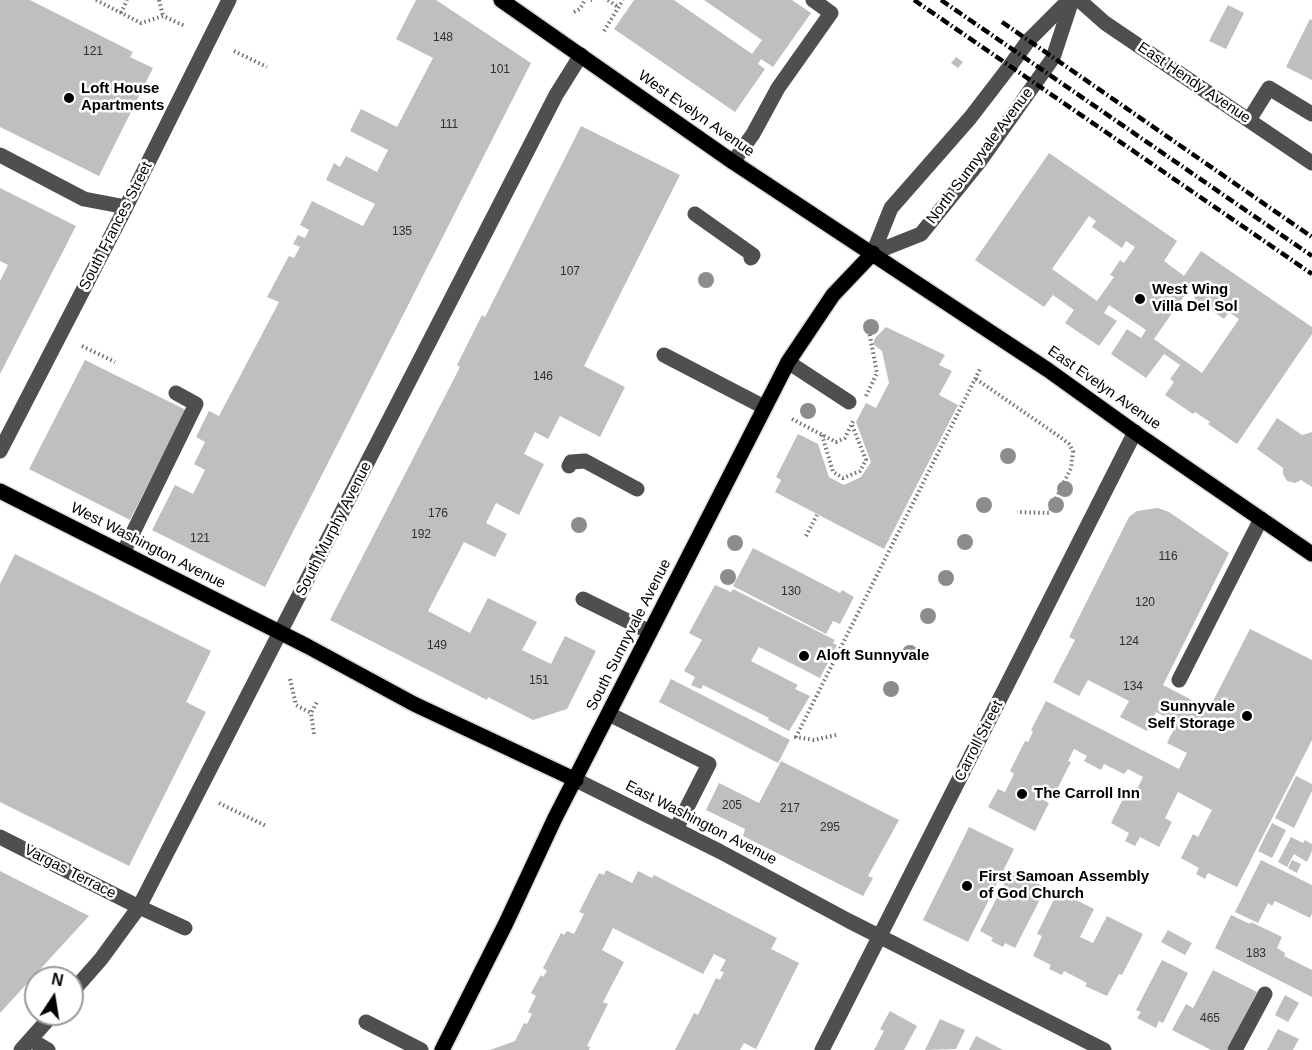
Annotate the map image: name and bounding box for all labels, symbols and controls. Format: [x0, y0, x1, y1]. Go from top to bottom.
house number: 148 [433, 31, 453, 45]
street label: East Hendy Avenue [1134, 39, 1254, 127]
house number: 121 [83, 45, 103, 59]
house number: 101 [490, 63, 510, 77]
street label: West Evelyn Avenue [634, 67, 758, 161]
place label: Loft House Apartments [81, 80, 164, 115]
street label: North Sunnyvale Avenue [923, 84, 1037, 228]
marker: Loft House Apartments [62, 91, 76, 105]
house number: 111 [440, 118, 458, 132]
street label: South Frances Street [76, 159, 156, 293]
house number: 135 [392, 225, 412, 239]
house number: 107 [560, 265, 580, 279]
place label: West Wing Villa Del Sol [1152, 281, 1238, 316]
marker: West Wing Villa Del Sol [1133, 292, 1147, 306]
street label: East Evelyn Avenue [1044, 342, 1164, 434]
house number: 146 [533, 370, 553, 384]
street label: South Murphy Avenue [292, 459, 376, 599]
street label: West Washington Avenue [68, 499, 228, 593]
house number: 176 [428, 507, 448, 521]
house number: 192 [411, 528, 431, 542]
house number: 121 [190, 532, 210, 546]
house number: 116 [1158, 550, 1178, 564]
street label: South Sunnyvale Avenue [583, 556, 675, 714]
house number: 130 [781, 585, 801, 599]
house number: 120 [1135, 596, 1155, 610]
house number: 124 [1119, 635, 1139, 649]
house number: 149 [427, 639, 447, 653]
place label: Aloft Sunnyvale [816, 647, 929, 665]
marker: Aloft Sunnyvale [797, 649, 811, 663]
house number: 151 [529, 674, 549, 688]
house number: 134 [1123, 680, 1143, 694]
street label: Carroll Street [951, 698, 1007, 784]
place label: Sunnyvale Self Storage [1147, 698, 1235, 733]
marker: Sunnyvale Self Storage [1240, 709, 1254, 723]
street label: East Washington Avenue [622, 777, 780, 869]
place label: The Carroll Inn [1034, 785, 1140, 803]
marker: The Carroll Inn [1015, 787, 1029, 801]
house number: 205 [722, 799, 742, 813]
house number: 217 [780, 802, 800, 816]
house number: 295 [820, 821, 840, 835]
street label: Vargas Terrace [21, 841, 119, 903]
place label: First Samoan Assembly of God Church [979, 868, 1149, 903]
marker: First Samoan Assembly of God Church [960, 879, 974, 893]
house number: 183 [1246, 947, 1266, 961]
north arrow [24, 966, 84, 1026]
text: N [50, 970, 65, 989]
house number: 465 [1200, 1012, 1220, 1026]

